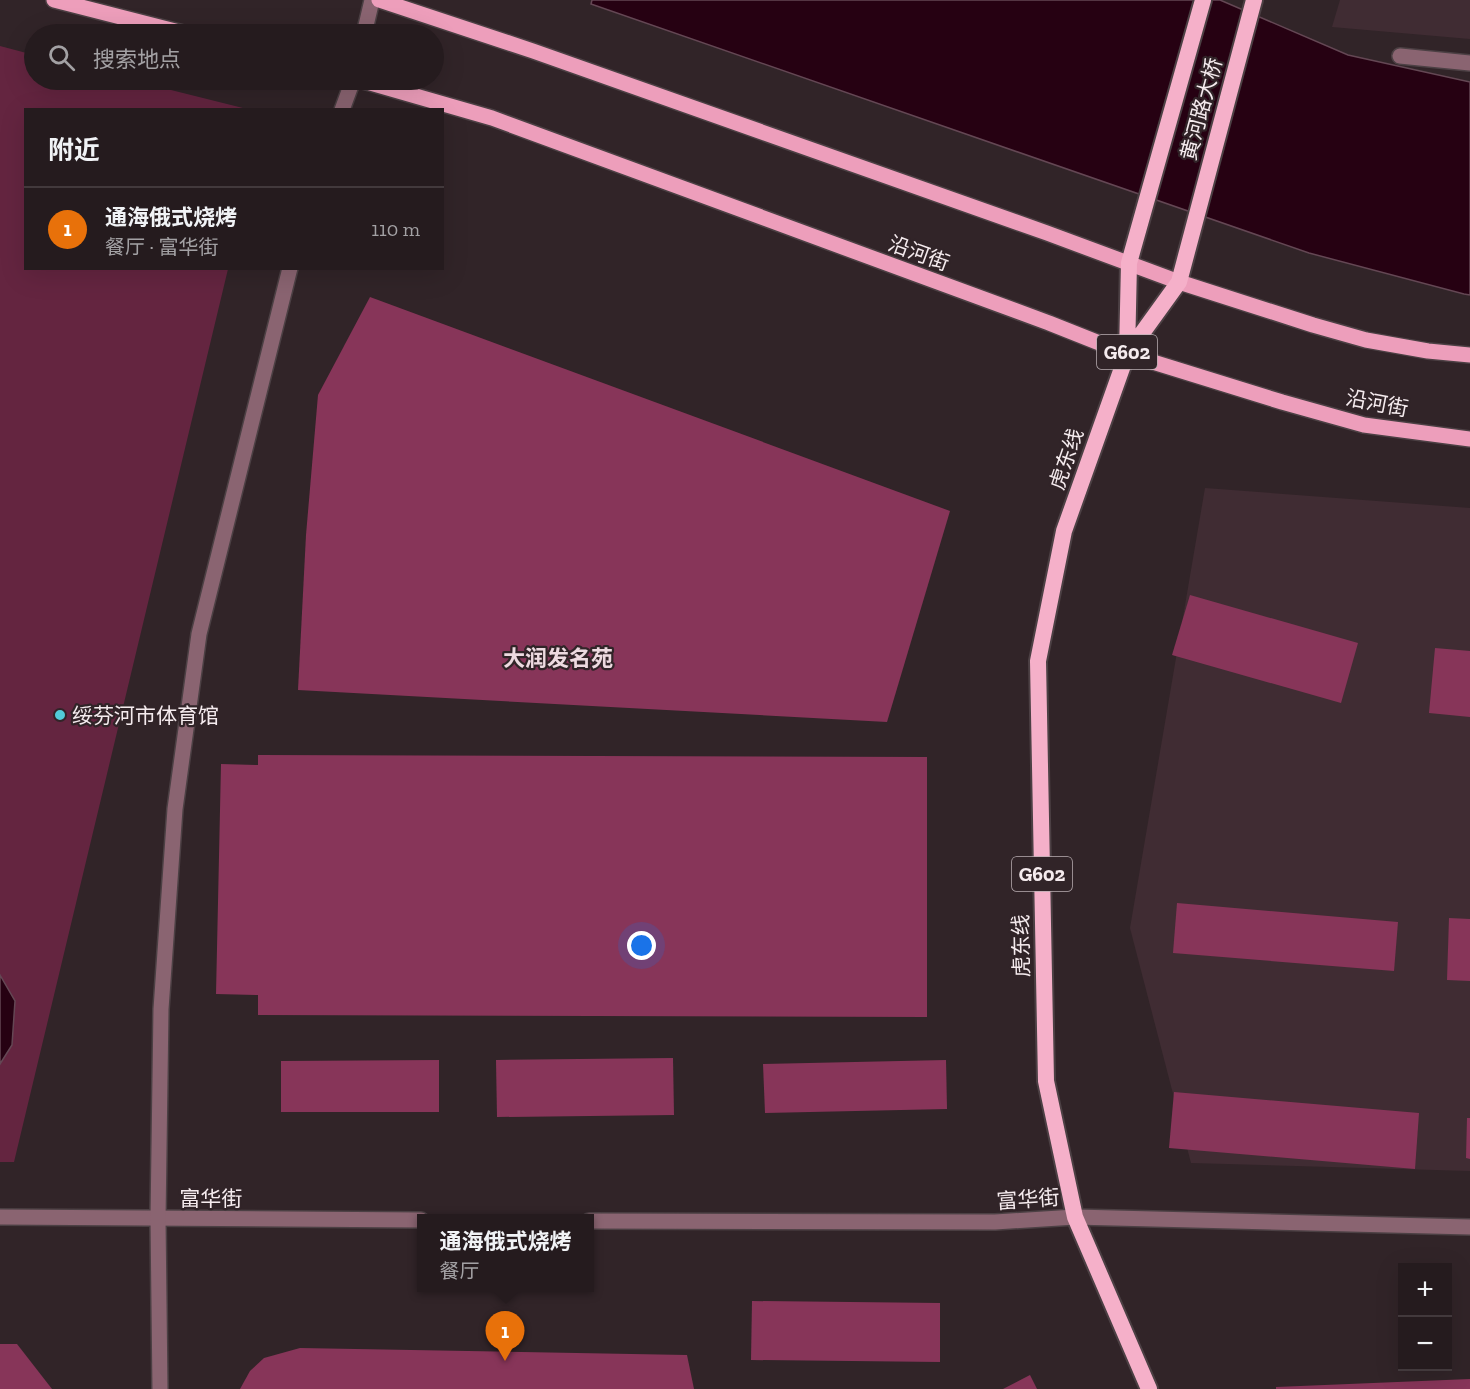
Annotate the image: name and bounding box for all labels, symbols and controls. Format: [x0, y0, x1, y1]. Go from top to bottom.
search box [24, 24, 444, 90]
icon: search [45, 41, 78, 74]
text: 搜索地点 [93, 46, 181, 73]
street label: 黄河路大桥 [1175, 55, 1227, 163]
text: 附近 [48, 134, 100, 166]
text: 通海俄式烧烤 [105, 204, 237, 231]
text: 1 [63, 217, 72, 241]
text: 110 m [371, 217, 420, 241]
street label: 沿河街 [885, 230, 953, 276]
text: 餐厅 · 富华街 [105, 235, 218, 259]
road number: G602 [1097, 335, 1157, 369]
street label: 沿河街 [1344, 385, 1410, 421]
street label: 虎东线 [1044, 425, 1088, 493]
district label: 大润发名苑 [503, 645, 613, 672]
place label: 绥芬河市体育馆 [72, 703, 219, 728]
marker: 绥芬河市体育馆 [53, 708, 67, 722]
road number: G602 [1012, 857, 1072, 891]
street label: 虎东线 [1008, 914, 1034, 978]
your location [627, 931, 656, 960]
street label: 富华街 [996, 1184, 1060, 1214]
street label: 富华街 [180, 1186, 243, 1211]
popup [417, 1214, 594, 1292]
text: 通海俄式烧烤 [439, 1228, 572, 1255]
text: 餐厅 [439, 1259, 479, 1283]
map controls [1398, 1263, 1452, 1371]
button: + [1398, 1263, 1452, 1317]
pin: 1 [486, 1312, 524, 1361]
button: − [1398, 1317, 1452, 1371]

